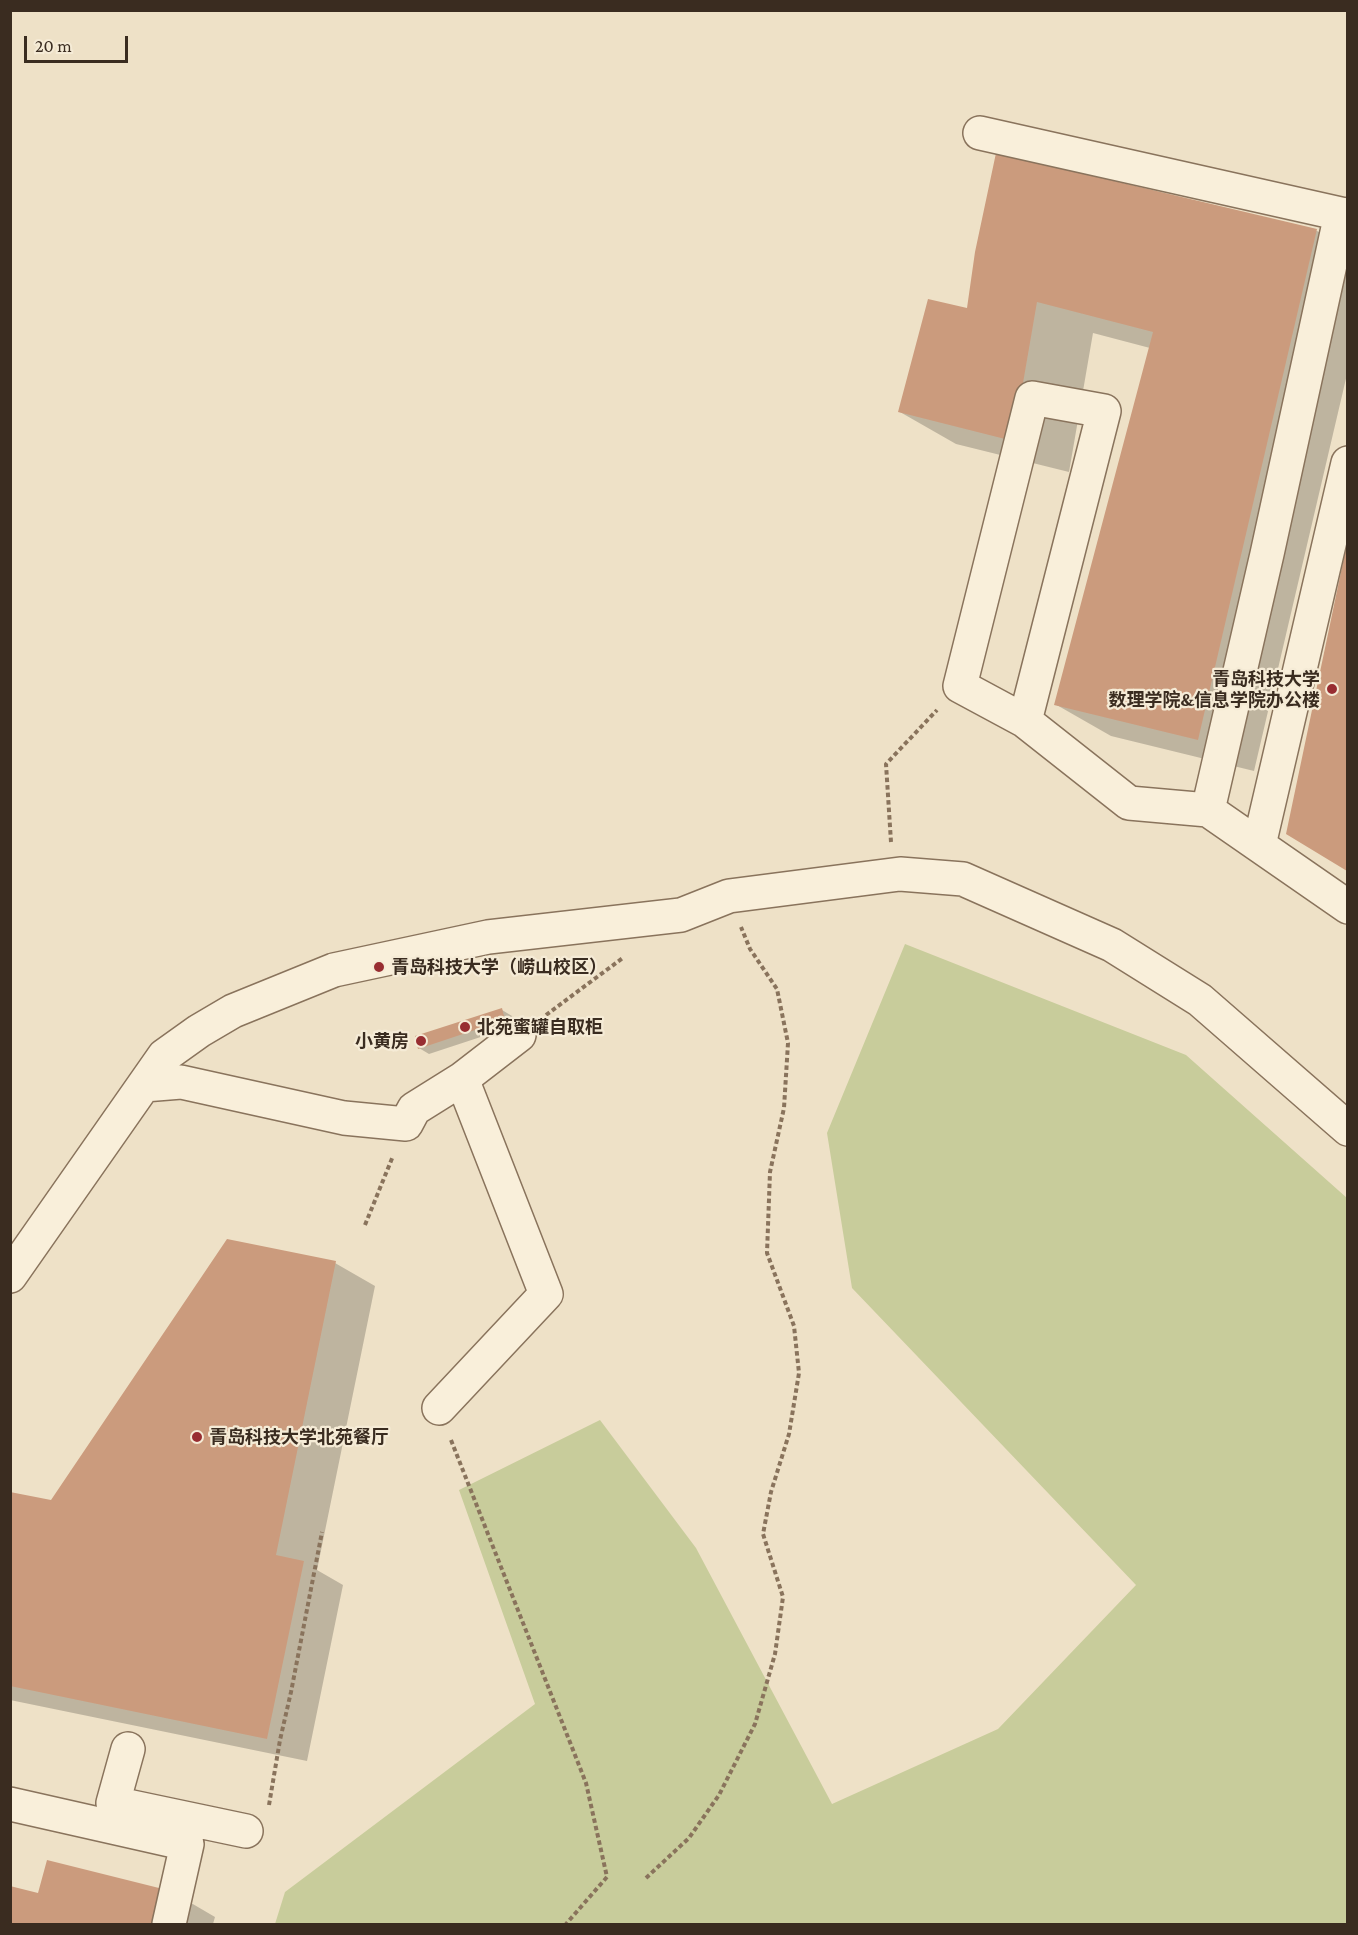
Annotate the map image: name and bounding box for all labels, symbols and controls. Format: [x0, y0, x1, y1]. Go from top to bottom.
scale bar [27, 24, 130, 62]
text: 20 m [35, 36, 72, 56]
place label: 青岛科技大学 数理学院&信息学院办公楼 [1108, 668, 1320, 710]
marker: 青岛科技大学 数理学院&信息学院办公楼 [1325, 682, 1339, 696]
place label: 青岛科技大学（崂山校区） [391, 956, 607, 978]
marker: 青岛科技大学（崂山校区） [372, 960, 386, 974]
place label: 北苑蜜罐自取柜 [477, 1016, 603, 1038]
marker: 北苑蜜罐自取柜 [458, 1020, 472, 1034]
place label: 小黄房 [355, 1030, 409, 1052]
marker: 小黄房 [414, 1034, 428, 1048]
place label: 青岛科技大学北苑餐厅 [209, 1426, 389, 1448]
marker: 青岛科技大学北苑餐厅 [190, 1430, 204, 1444]

